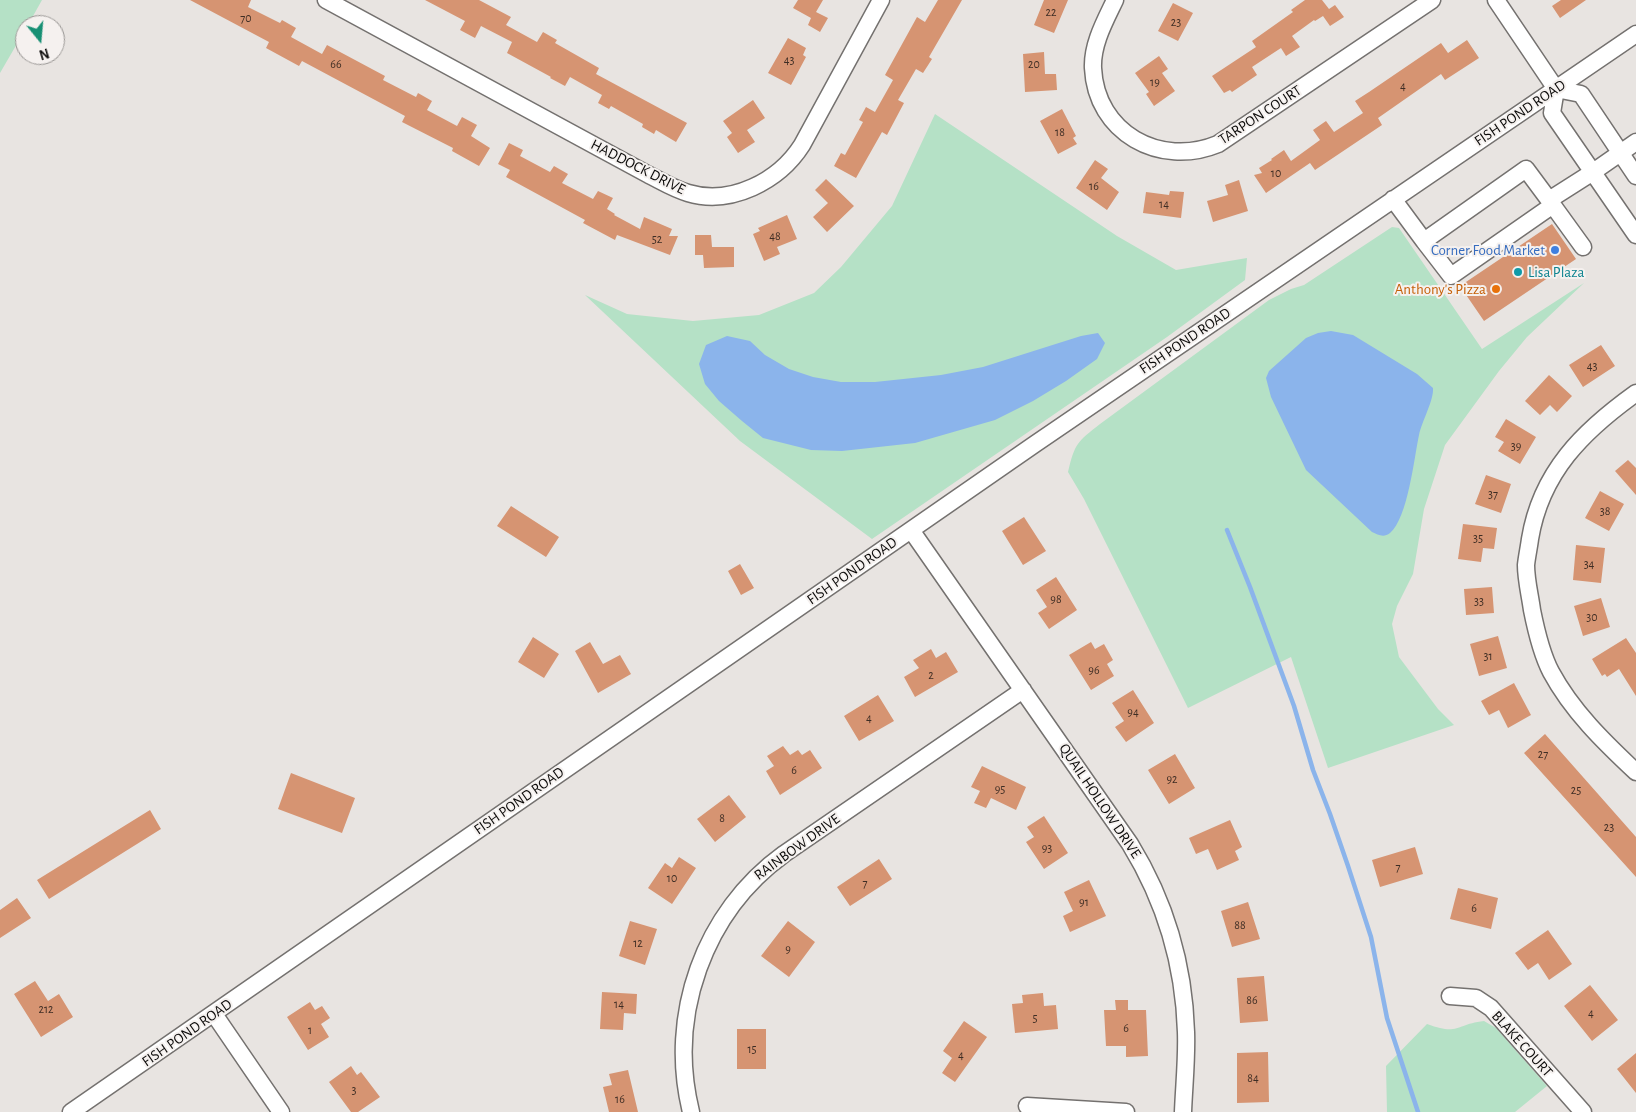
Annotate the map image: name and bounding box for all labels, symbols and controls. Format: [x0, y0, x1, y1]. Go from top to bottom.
house number: 22 [1046, 5, 1056, 19]
house number: 70 [240, 11, 252, 25]
north arrow [15, 15, 65, 65]
house number: 23 [1171, 15, 1181, 29]
text: N [37, 45, 51, 62]
house number: 43 [784, 53, 794, 67]
house number: 66 [330, 57, 342, 71]
house number: 20 [1028, 57, 1040, 71]
house number: 19 [1150, 75, 1160, 89]
street label: FISH POND ROAD [1471, 76, 1569, 150]
house number: 4 [1400, 79, 1406, 93]
street label: TARPON COURT [1215, 81, 1305, 149]
house number: 18 [1055, 125, 1065, 139]
street label: HADDOCK DRIVE [588, 135, 688, 199]
house number: 10 [1271, 166, 1281, 180]
house number: 16 [1089, 179, 1099, 193]
house number: 14 [1159, 197, 1169, 211]
house number: 48 [769, 229, 781, 243]
house number: 52 [652, 232, 662, 246]
place label: Corner Food Market [1431, 241, 1545, 259]
marker: Corner Food Market [1549, 244, 1561, 256]
place label: Lisa Plaza [1528, 263, 1584, 281]
marker: Lisa Plaza [1512, 266, 1524, 278]
place label: Anthony's Pizza [1395, 280, 1486, 298]
marker: Anthony's Pizza [1490, 283, 1502, 295]
street label: FISH POND ROAD [1136, 304, 1234, 378]
house number: 43 [1587, 359, 1597, 373]
house number: 39 [1511, 439, 1521, 453]
house number: 37 [1488, 487, 1498, 501]
house number: 38 [1600, 504, 1610, 518]
house number: 35 [1473, 531, 1483, 545]
street label: FISH POND ROAD [803, 533, 901, 609]
house number: 34 [1584, 557, 1594, 571]
house number: 98 [1050, 592, 1062, 606]
house number: 33 [1474, 594, 1484, 608]
house number: 30 [1586, 610, 1598, 624]
house number: 31 [1483, 649, 1493, 663]
house number: 96 [1088, 663, 1100, 677]
house number: 2 [928, 668, 934, 682]
house number: 94 [1127, 705, 1139, 719]
house number: 4 [866, 711, 872, 725]
street label: QUAIL HOLLOW DRIVE [1055, 740, 1145, 862]
house number: 27 [1538, 747, 1548, 761]
street label: FISH POND ROAD [470, 763, 568, 839]
house number: 6 [791, 763, 797, 777]
house number: 92 [1166, 772, 1178, 786]
house number: 95 [995, 782, 1005, 796]
house number: 25 [1571, 783, 1581, 797]
street label: RAINBOW DRIVE [750, 810, 844, 884]
house number: 8 [719, 811, 725, 825]
house number: 23 [1604, 820, 1614, 834]
house number: 93 [1042, 841, 1052, 855]
house number: 7 [1395, 860, 1401, 874]
house number: 10 [667, 871, 677, 885]
house number: 7 [862, 876, 868, 890]
house number: 91 [1079, 895, 1089, 909]
house number: 6 [1471, 901, 1477, 915]
house number: 88 [1234, 918, 1246, 932]
house number: 12 [633, 936, 643, 950]
house number: 9 [785, 942, 791, 956]
house number: 86 [1246, 993, 1258, 1007]
street label: FISH POND ROAD [138, 995, 236, 1071]
house number: 14 [614, 997, 624, 1011]
house number: 212 [38, 1002, 54, 1016]
house number: 4 [1588, 1006, 1594, 1020]
street label: BLAKE COURT [1488, 1007, 1556, 1081]
house number: 5 [1032, 1011, 1038, 1025]
house number: 6 [1123, 1021, 1129, 1035]
house number: 1 [308, 1023, 312, 1037]
house number: 15 [747, 1042, 757, 1056]
house number: 4 [958, 1048, 964, 1062]
house number: 84 [1247, 1071, 1259, 1085]
house number: 3 [352, 1083, 356, 1097]
house number: 16 [615, 1092, 625, 1106]

